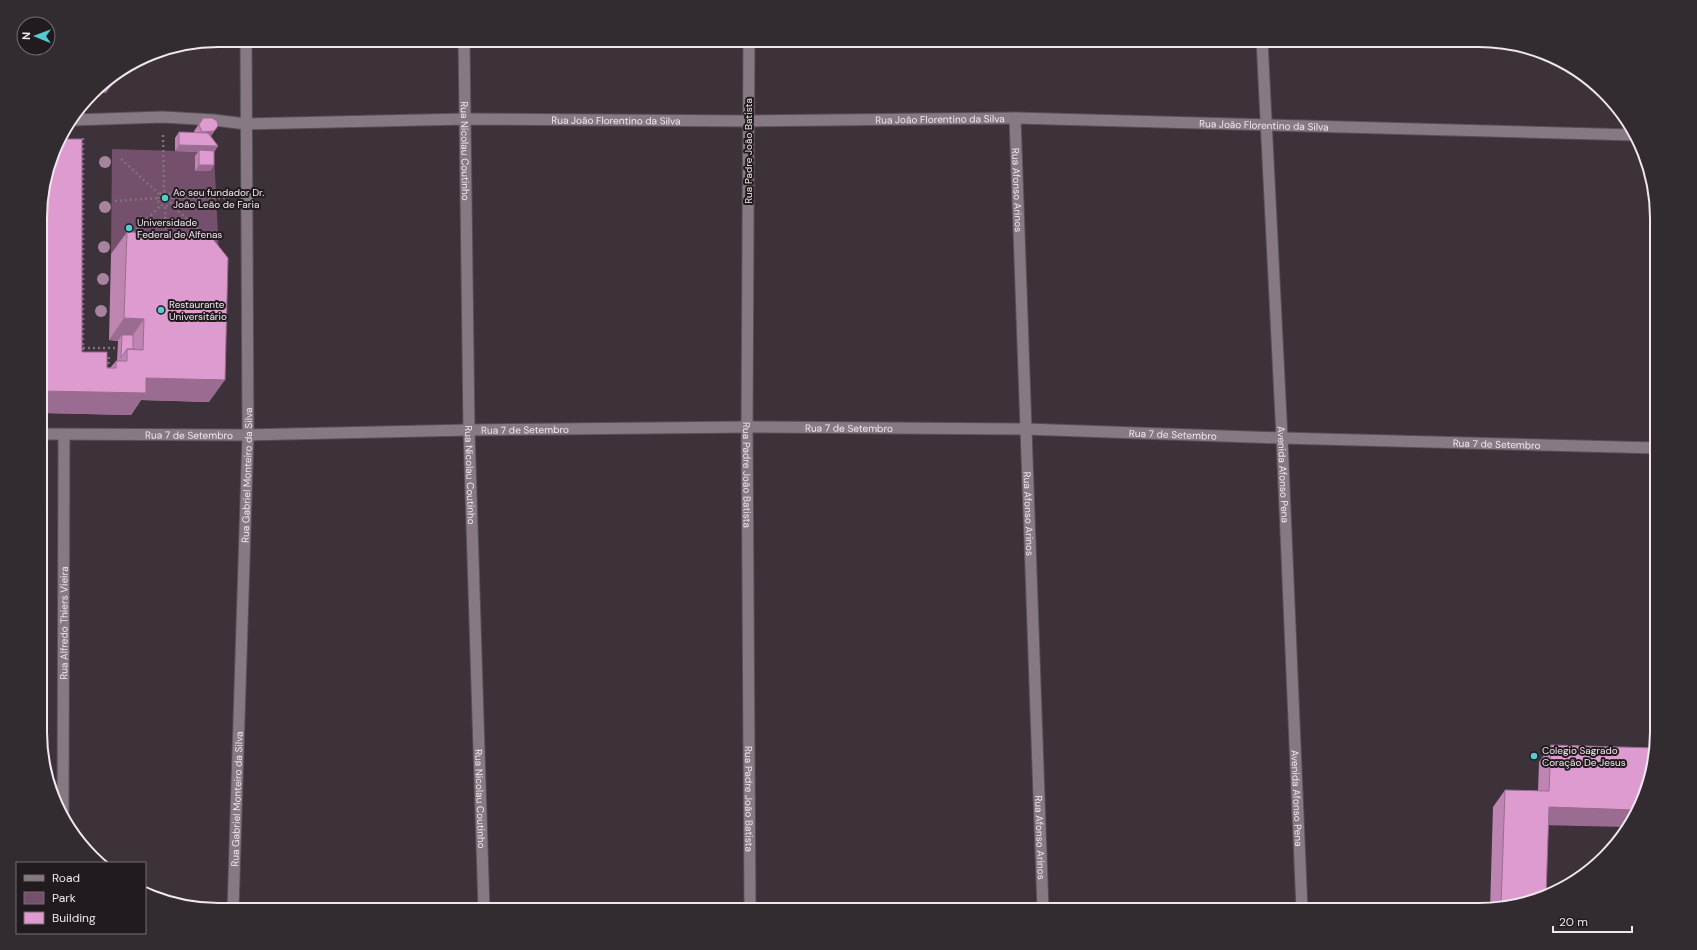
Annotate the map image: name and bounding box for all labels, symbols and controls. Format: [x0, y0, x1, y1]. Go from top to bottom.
north arrow [16, 16, 56, 56]
text: N [19, 32, 33, 40]
street label: Rua Padre João Batista [742, 98, 755, 204]
street label: Rua Nicolau Coutinho [458, 101, 473, 201]
street label: Rua João Florentino da Silva [875, 112, 1005, 126]
street label: Rua João Florentino da Silva [551, 113, 681, 127]
street label: Rua João Florentino da Silva [1199, 117, 1329, 133]
street label: Rua Afonso Arinos [1010, 148, 1026, 232]
place label: Ao seu fundador Dr. João Leão de Faria [173, 186, 264, 211]
marker: Ao seu fundador Dr. João Leão de Faria [160, 193, 170, 203]
place label: Universidade Federal de Alfenas [137, 216, 222, 241]
marker: Universidade Federal de Alfenas [124, 223, 134, 233]
place label: Restaurante Universitário [169, 298, 227, 323]
marker: Restaurante Universitário [156, 305, 166, 315]
street label: Rua Gabriel Monteiro da Silva [238, 408, 255, 543]
street label: Rua 7 de Setembro [805, 421, 893, 435]
street label: Rua 7 de Setembro [481, 422, 569, 436]
street label: Rua Padre João Batista [740, 422, 754, 528]
street label: Rua Nicolau Coutinho [462, 425, 478, 525]
street label: Rua 7 de Setembro [1129, 426, 1217, 442]
street label: Avenida Afonso Pena [1275, 426, 1292, 523]
street label: Rua 7 de Setembro [145, 428, 233, 441]
street label: Rua 7 de Setembro [1453, 436, 1541, 451]
street label: Rua Afonso Arinos [1021, 471, 1037, 556]
street label: Rua Alfredo Thiers Vieira [57, 566, 70, 680]
street label: Rua Gabriel Monteiro da Silva [228, 731, 245, 867]
place label: Colegio Sagrado Coração De Jesus [1542, 744, 1626, 769]
street label: Rua Padre João Batista [742, 746, 756, 852]
street label: Rua Nicolau Coutinho [472, 749, 489, 849]
street label: Avenida Afonso Pena [1289, 750, 1306, 847]
marker: Colegio Sagrado Coração De Jesus [1529, 751, 1539, 761]
street label: Rua Afonso Arinos [1032, 795, 1048, 880]
legend [16, 862, 146, 934]
text: Road [52, 870, 80, 886]
text: Park [52, 890, 76, 906]
scale bar [1553, 908, 1632, 934]
text: Building [52, 910, 96, 926]
text: 20 m [1559, 914, 1588, 930]

